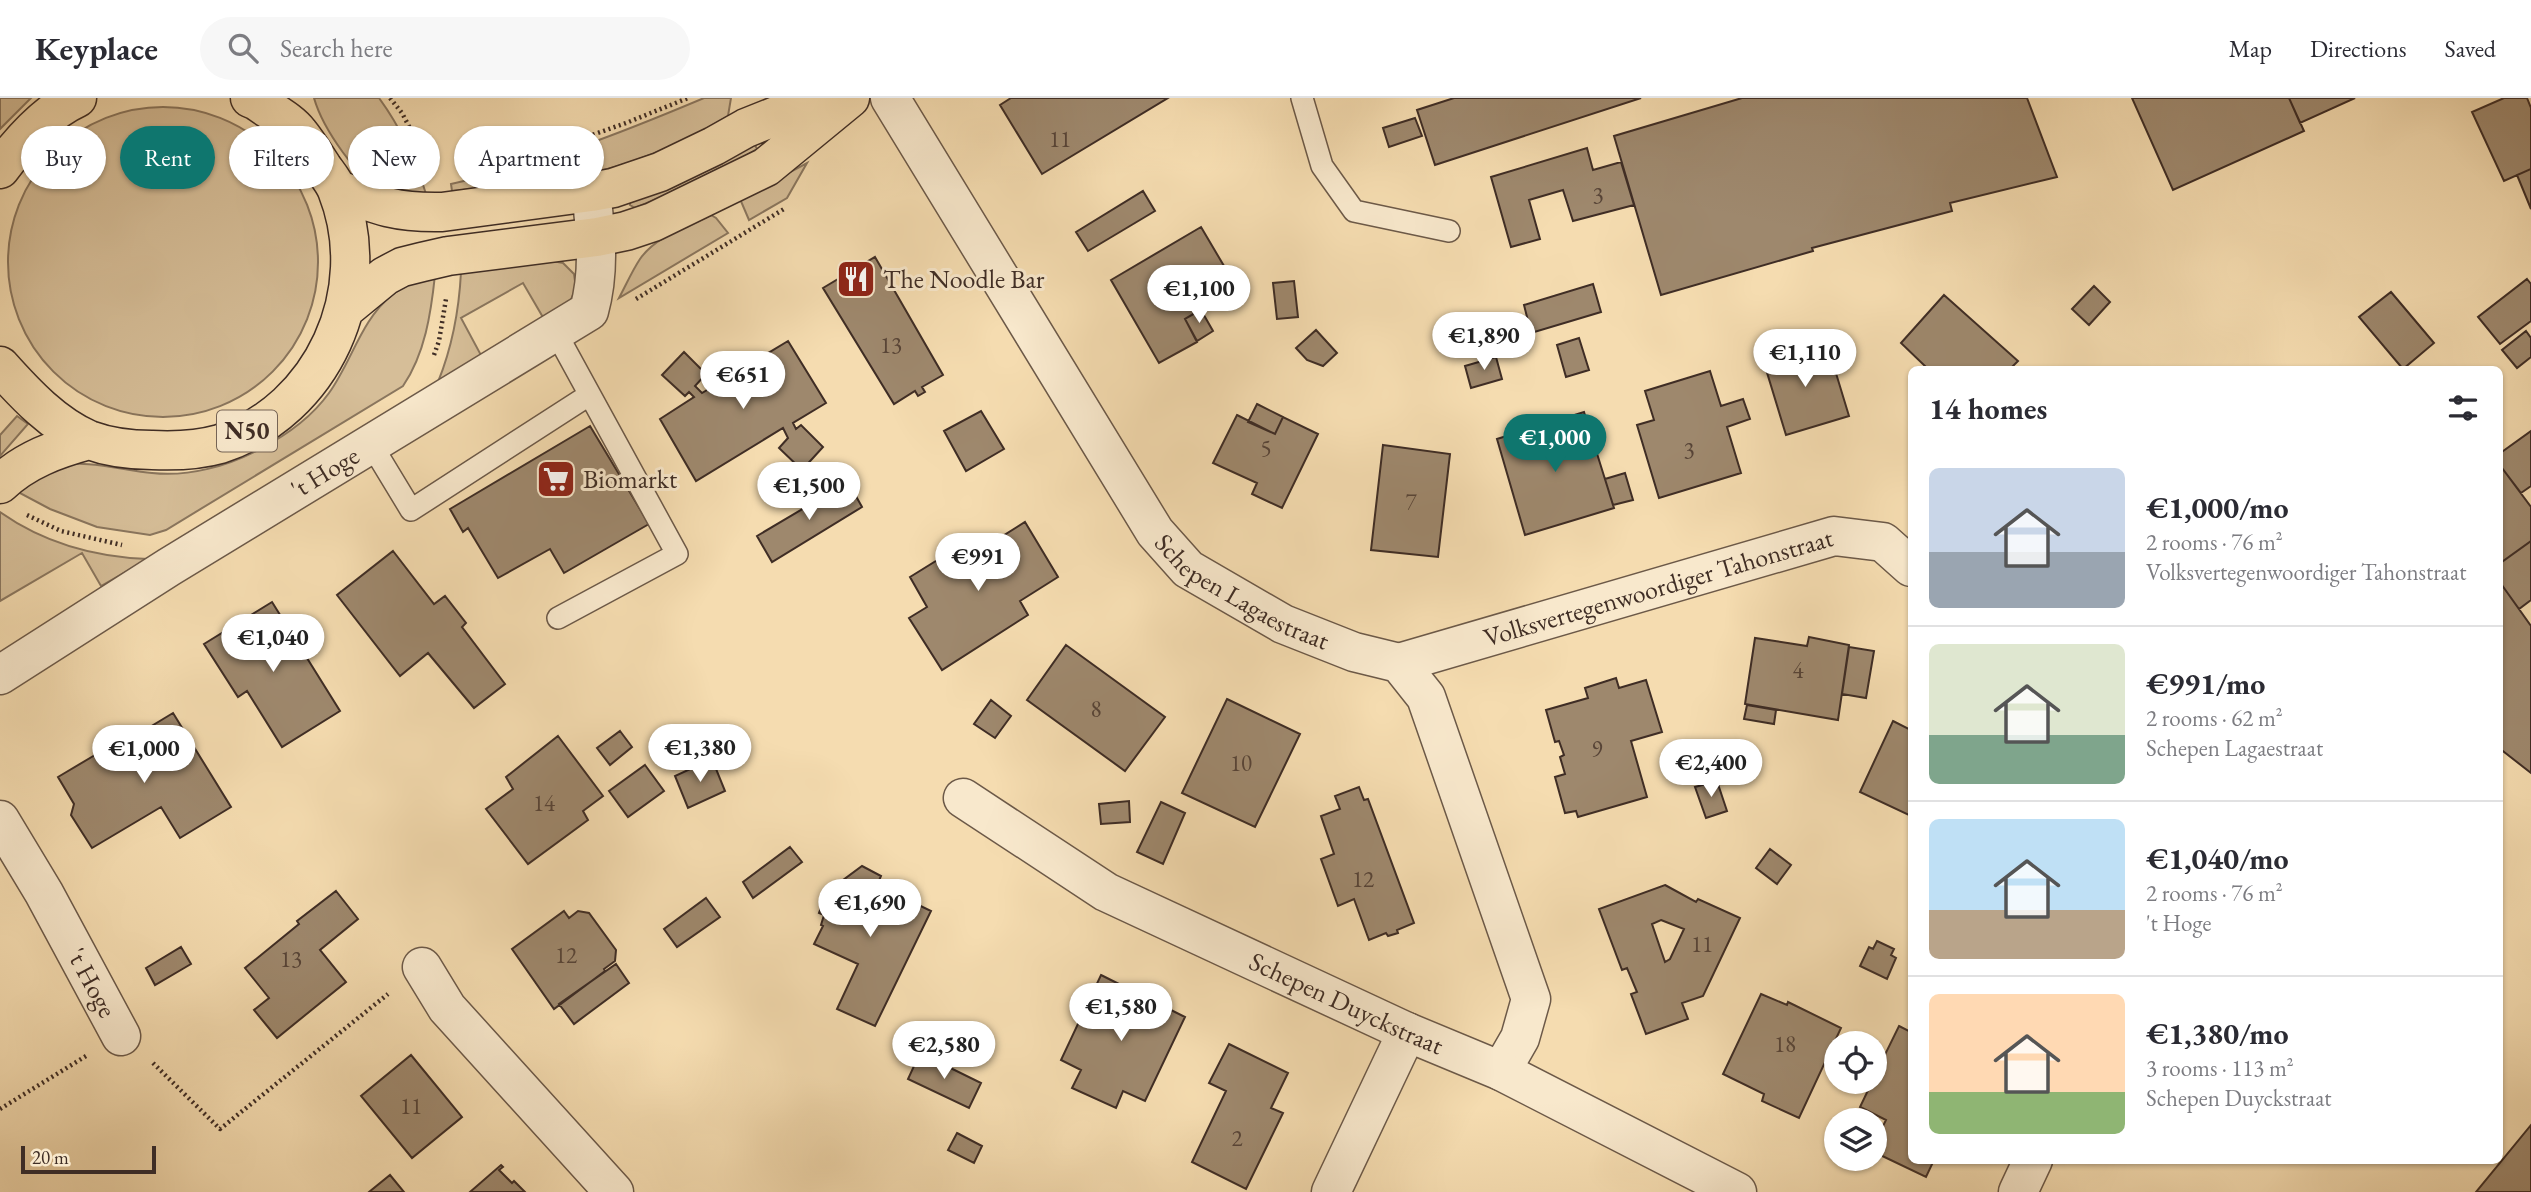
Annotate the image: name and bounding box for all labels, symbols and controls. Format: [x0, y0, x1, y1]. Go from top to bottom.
search box [200, 17, 690, 80]
text: Keyplace [35, 27, 158, 70]
icon: search [224, 29, 262, 67]
text: Search here [280, 31, 393, 65]
text: Map [2229, 33, 2272, 64]
text: Directions [2310, 33, 2407, 64]
text: Saved [2445, 33, 2496, 64]
house number: 11 [1049, 124, 1071, 154]
chip: Buy [21, 126, 106, 189]
chip: Rent [120, 126, 215, 189]
chip: Filters [229, 126, 334, 189]
chip: New [348, 126, 440, 189]
chip: Apartment [454, 126, 604, 189]
house number: 3 [1592, 180, 1604, 210]
restaurant icon: The Noodle Bar [835, 258, 877, 300]
place label: The Noodle Bar [883, 262, 1045, 296]
pin: €1,100 [1142, 266, 1256, 325]
text: €1,100 [1163, 273, 1235, 303]
pin: €1,890 [1427, 313, 1541, 372]
text: €1,890 [1448, 320, 1520, 350]
house number: 13 [880, 330, 902, 360]
pin: €1,110 [1748, 330, 1862, 389]
text: €1,110 [1769, 337, 1841, 367]
pin: €651 [702, 352, 784, 411]
text: €651 [716, 359, 770, 389]
text: 14 homes [1929, 389, 2047, 428]
icon: filters [2444, 389, 2482, 427]
road number: N50 [217, 410, 277, 452]
pin: €1,000 [1498, 414, 1612, 474]
text: €1,000 [1519, 422, 1591, 452]
house number: 5 [1260, 433, 1272, 463]
house number: 3 [1683, 435, 1695, 465]
street label: 't Hoge [284, 438, 365, 506]
supermarket icon: Biomarkt [535, 458, 577, 500]
place label: Biomarkt [583, 462, 677, 496]
pin: €1,500 [752, 462, 866, 522]
text: €1,500 [773, 470, 845, 500]
house number: 7 [1405, 487, 1417, 517]
text: €1,000/mo [2146, 488, 2289, 527]
icon: home [1985, 496, 2069, 580]
street label: Volksvertegenwoordiger Tahonstraat [1479, 520, 1837, 654]
street label: Schepen Lagaestraat [1147, 526, 1334, 658]
text: 2 rooms · 76 m² [2146, 527, 2283, 557]
pin: €991 [937, 533, 1019, 593]
text: €991 [951, 541, 1005, 571]
text: Volksvertegenwoordiger Tahonstraat [2146, 557, 2466, 587]
pin: €1,040 [216, 614, 330, 674]
text: €1,040 [237, 622, 309, 652]
house number: 4 [1792, 655, 1804, 685]
text: €991/mo [2146, 664, 2265, 703]
icon: home [1985, 672, 2069, 756]
house number: 8 [1090, 694, 1102, 724]
text: 2 rooms · 62 m² [2146, 703, 2283, 733]
pin: €1,380 [643, 724, 757, 784]
pin: €1,000 [87, 726, 201, 785]
text: €1,380 [664, 732, 736, 762]
text: €1,000 [108, 733, 180, 763]
text: Schepen Lagaestraat [2146, 733, 2323, 763]
house number: 9 [1591, 734, 1603, 764]
pin: €2,400 [1654, 740, 1768, 799]
text: €2,400 [1675, 747, 1747, 777]
house number: 10 [1230, 748, 1252, 778]
house number: 14 [533, 788, 556, 818]
text: €1,040/mo [2146, 839, 2289, 878]
icon: home [1985, 847, 2069, 931]
house number: 12 [1352, 864, 1374, 894]
text: 2 rooms · 76 m² [2146, 878, 2283, 908]
pin: €1,690 [813, 880, 927, 939]
text: €1,690 [834, 887, 906, 917]
text: 't Hoge [2146, 908, 2211, 938]
house number: 11 [1691, 929, 1713, 959]
house number: 12 [555, 940, 577, 970]
street label: 't Hoge [60, 942, 125, 1023]
house number: 13 [280, 944, 302, 974]
street label: Schepen Duyckstraat [1244, 944, 1448, 1062]
pin: €1,580 [1064, 984, 1178, 1043]
text: €1,580 [1085, 991, 1157, 1021]
text: €1,380/mo [2146, 1014, 2289, 1053]
pin: €2,580 [887, 1021, 1001, 1081]
icon: home [1985, 1022, 2069, 1106]
text: €2,580 [908, 1029, 980, 1059]
house number: 18 [1774, 1029, 1796, 1059]
map controls [1824, 1031, 1887, 1171]
button: locate [1824, 1031, 1887, 1094]
text: 3 rooms · 113 m² [2146, 1053, 2294, 1083]
text: Schepen Duyckstraat [2146, 1083, 2332, 1113]
house number: 11 [400, 1091, 422, 1121]
button: layers [1824, 1108, 1887, 1171]
house number: 2 [1231, 1123, 1243, 1153]
scale bar [21, 1143, 156, 1175]
text: 20 m [32, 1145, 69, 1170]

